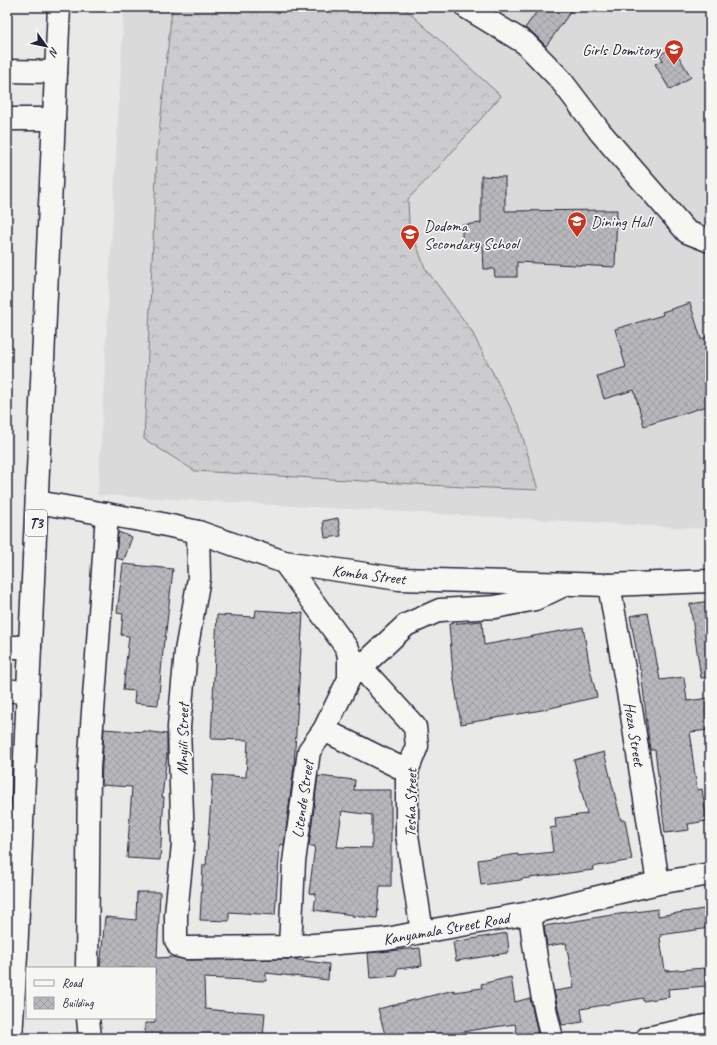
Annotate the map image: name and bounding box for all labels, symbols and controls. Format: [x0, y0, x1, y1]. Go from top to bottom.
north arrow [26, 26, 66, 66]
school or university icon: Girls Domitory [663, 38, 685, 66]
place label: Girls Domitory [582, 40, 662, 60]
text: N [45, 45, 62, 60]
school or university icon: Dining Hall [566, 210, 588, 238]
place label: Dining Hall [591, 212, 655, 232]
place label: Dodoma Secondary School [424, 216, 522, 254]
school or university icon: Dodoma Secondary School [399, 223, 421, 251]
road number: T3 [25, 510, 47, 536]
street label: Komba Street [331, 561, 408, 590]
street label: Mnyili Street [172, 700, 194, 775]
street label: Hoza Street [619, 701, 649, 769]
street label: Litende Street [288, 757, 319, 839]
street label: Tesha Street [400, 767, 422, 837]
street label: Kanyamala Street Road [382, 908, 513, 950]
legend [26, 967, 156, 1019]
text: Road [62, 975, 84, 991]
text: Building [62, 995, 94, 1011]

